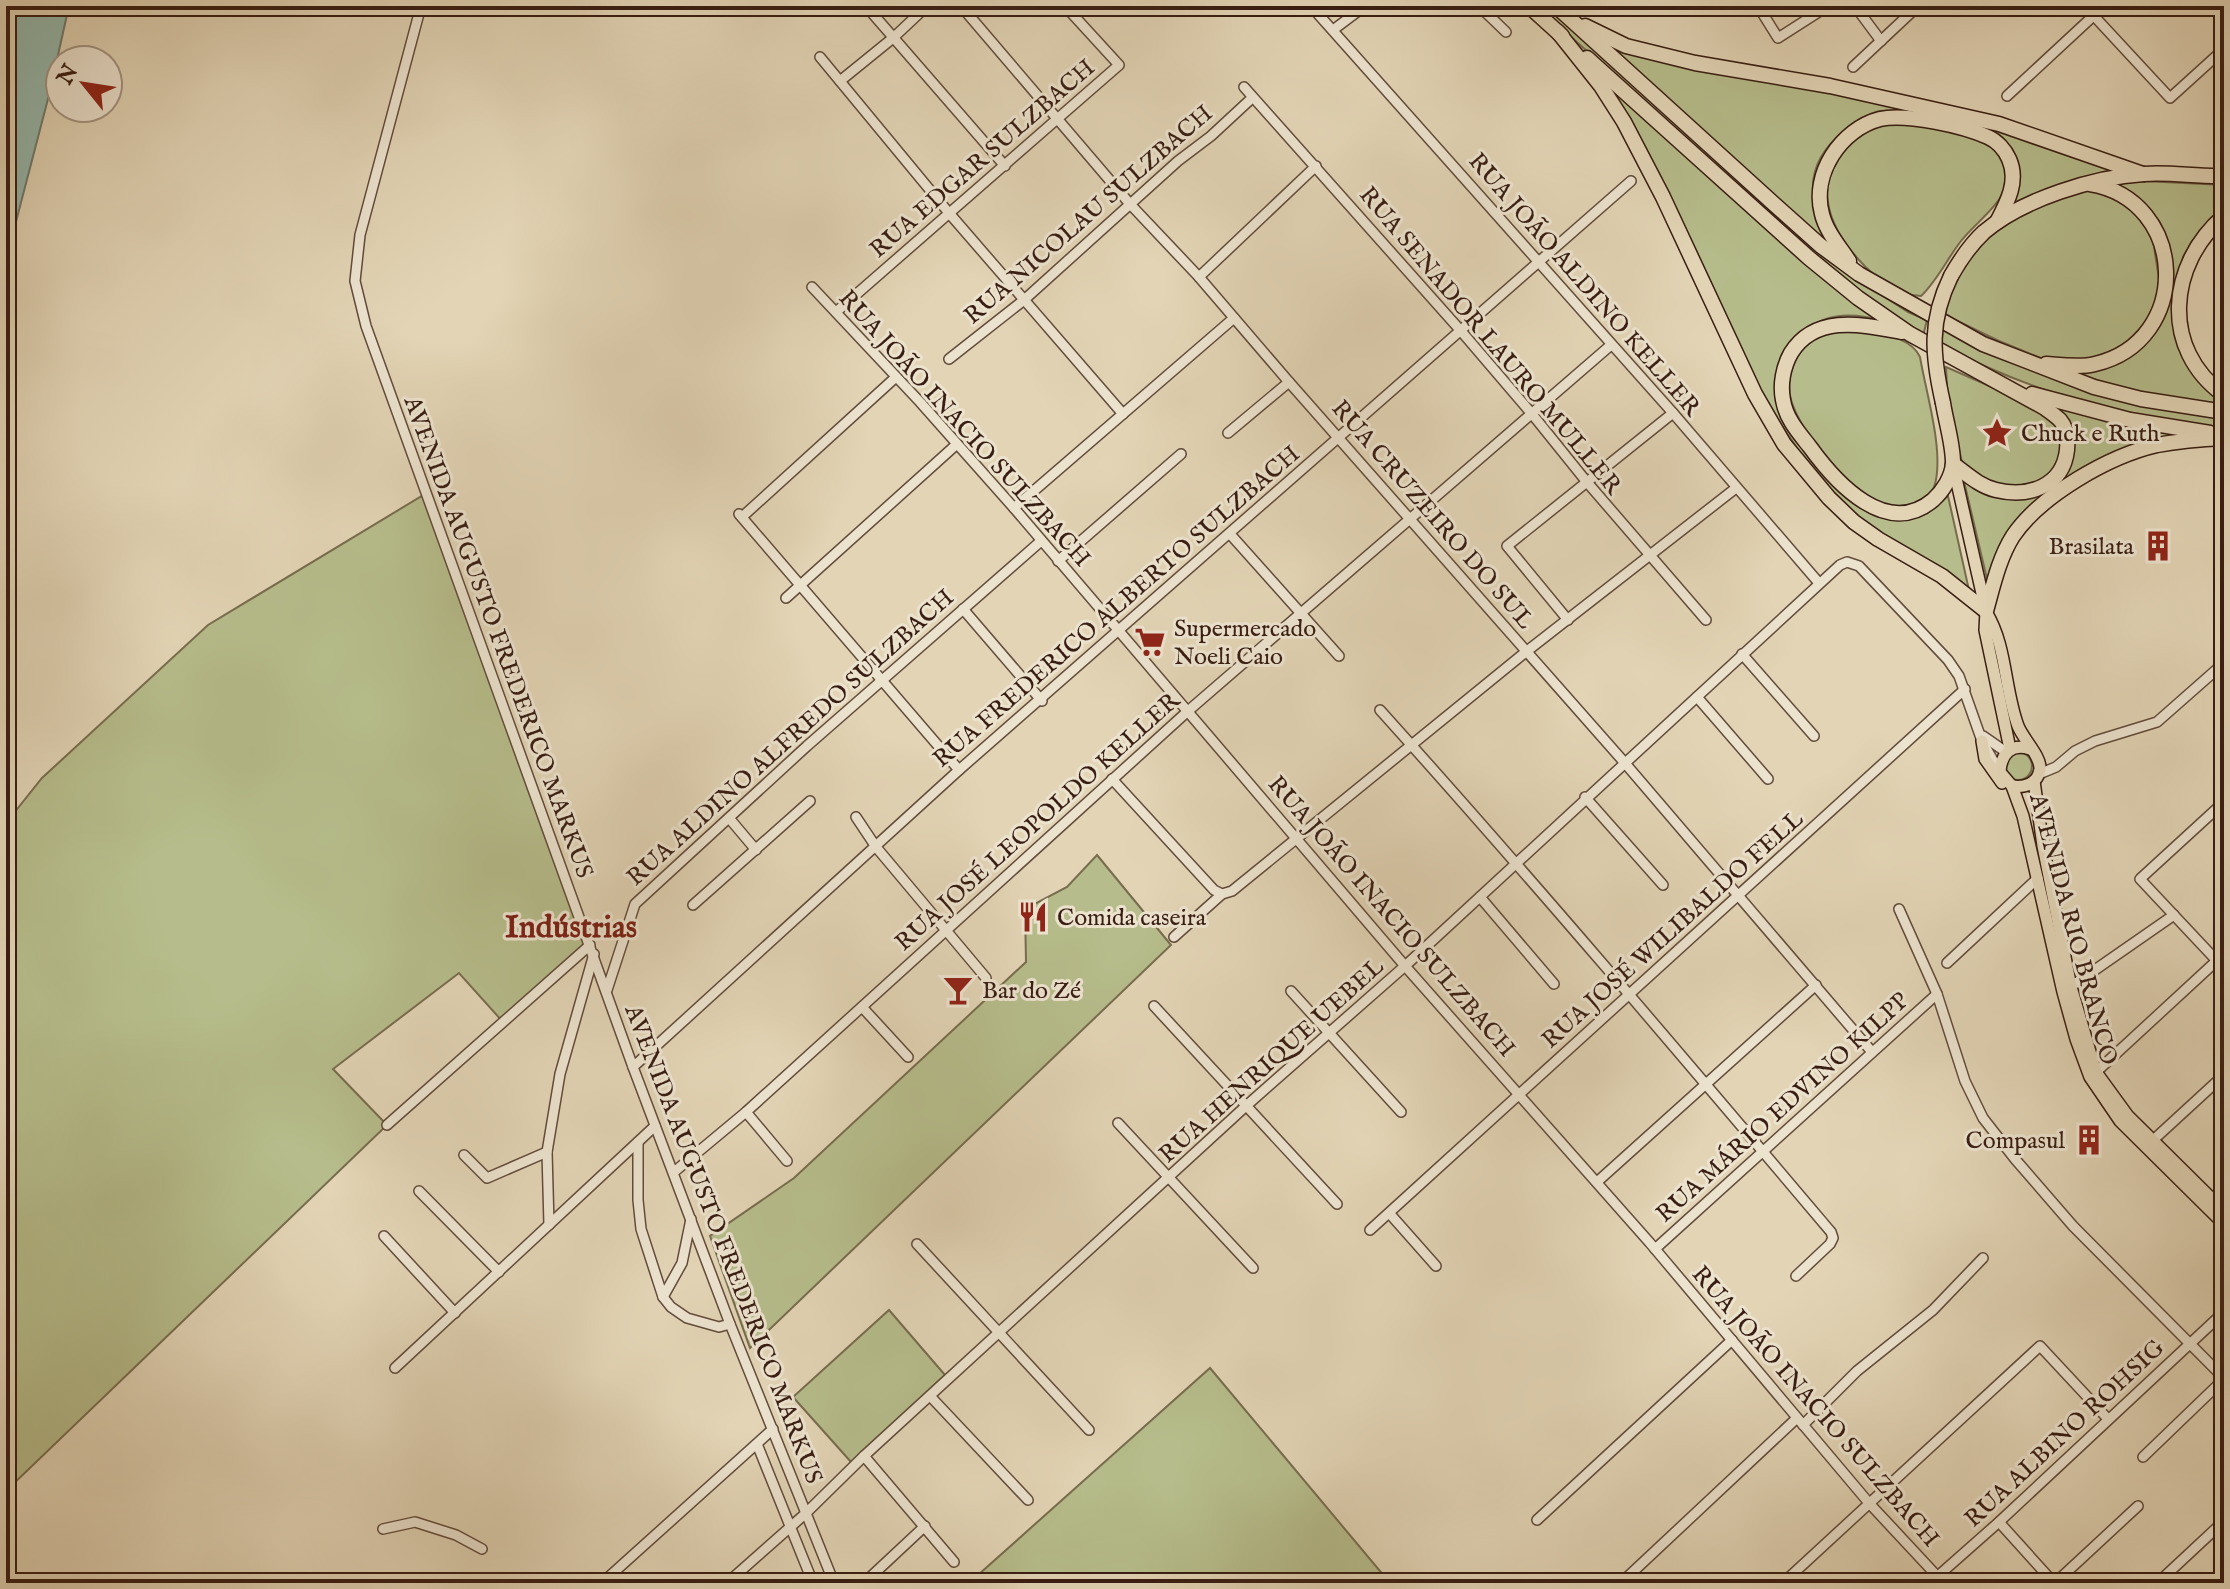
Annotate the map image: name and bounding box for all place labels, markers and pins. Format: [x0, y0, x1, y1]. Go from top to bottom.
place icon: Chuck e Ruth [1980, 416, 2014, 450]
place label: Chuck e Ruth [2021, 419, 2160, 450]
building icon: Brasilata [2141, 529, 2175, 563]
place label: Brasilata [2049, 532, 2135, 563]
place label: Supermercado Noeli Caio [1174, 614, 1316, 673]
supermarket icon: Supermercado Noeli Caio [1133, 625, 1167, 659]
restaurant icon: Comida caseira [1016, 900, 1050, 934]
place label: Comida caseira [1057, 903, 1207, 934]
bar icon: Bar do Zé [941, 973, 975, 1007]
place label: Bar do Zé [982, 976, 1081, 1007]
building icon: Compasul [2072, 1123, 2106, 1157]
place label: Compasul [1966, 1126, 2065, 1157]

